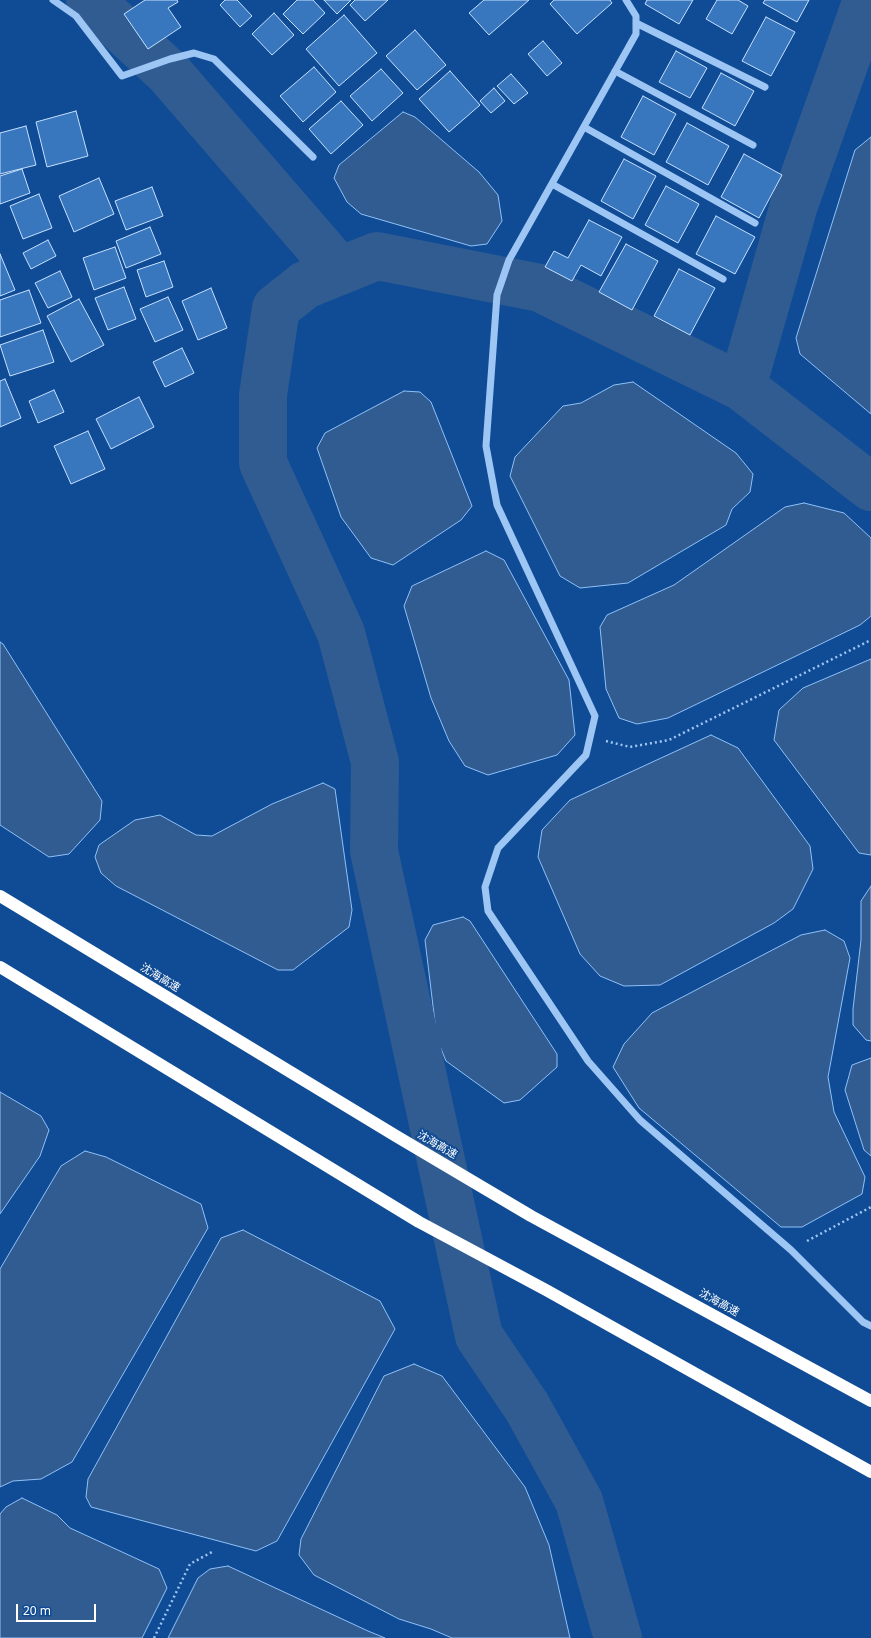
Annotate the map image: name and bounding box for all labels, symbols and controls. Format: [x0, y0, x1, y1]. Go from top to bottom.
street label: 沈海高速 [138, 961, 182, 995]
street label: 沈海高速 [415, 1128, 459, 1162]
street label: 沈海高速 [697, 1287, 741, 1319]
scale bar [18, 1596, 98, 1622]
text: 20 m [23, 1602, 51, 1619]

